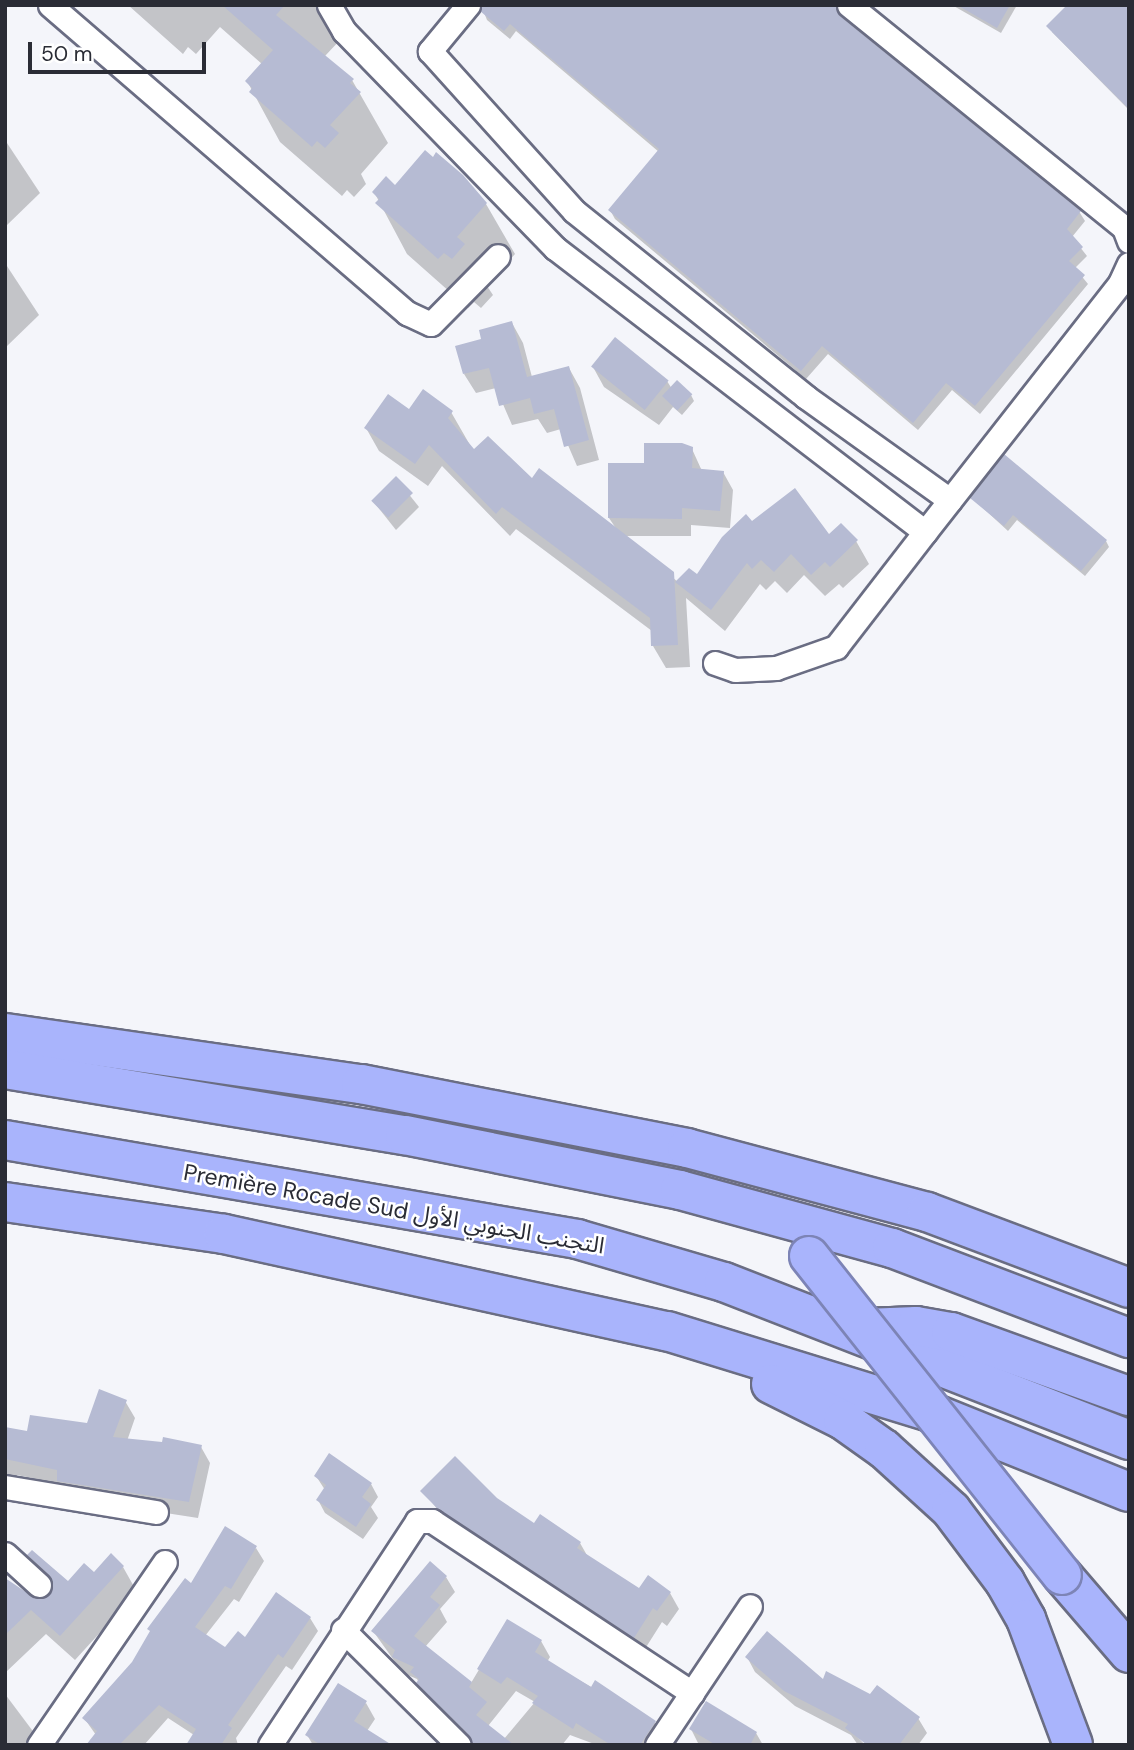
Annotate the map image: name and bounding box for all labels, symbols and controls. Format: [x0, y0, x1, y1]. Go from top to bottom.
scale bar [32, 28, 210, 72]
text: 50 m [41, 40, 92, 68]
street label: Première Rocade Sud التجنب الجنوبي الأول [181, 1158, 607, 1260]

